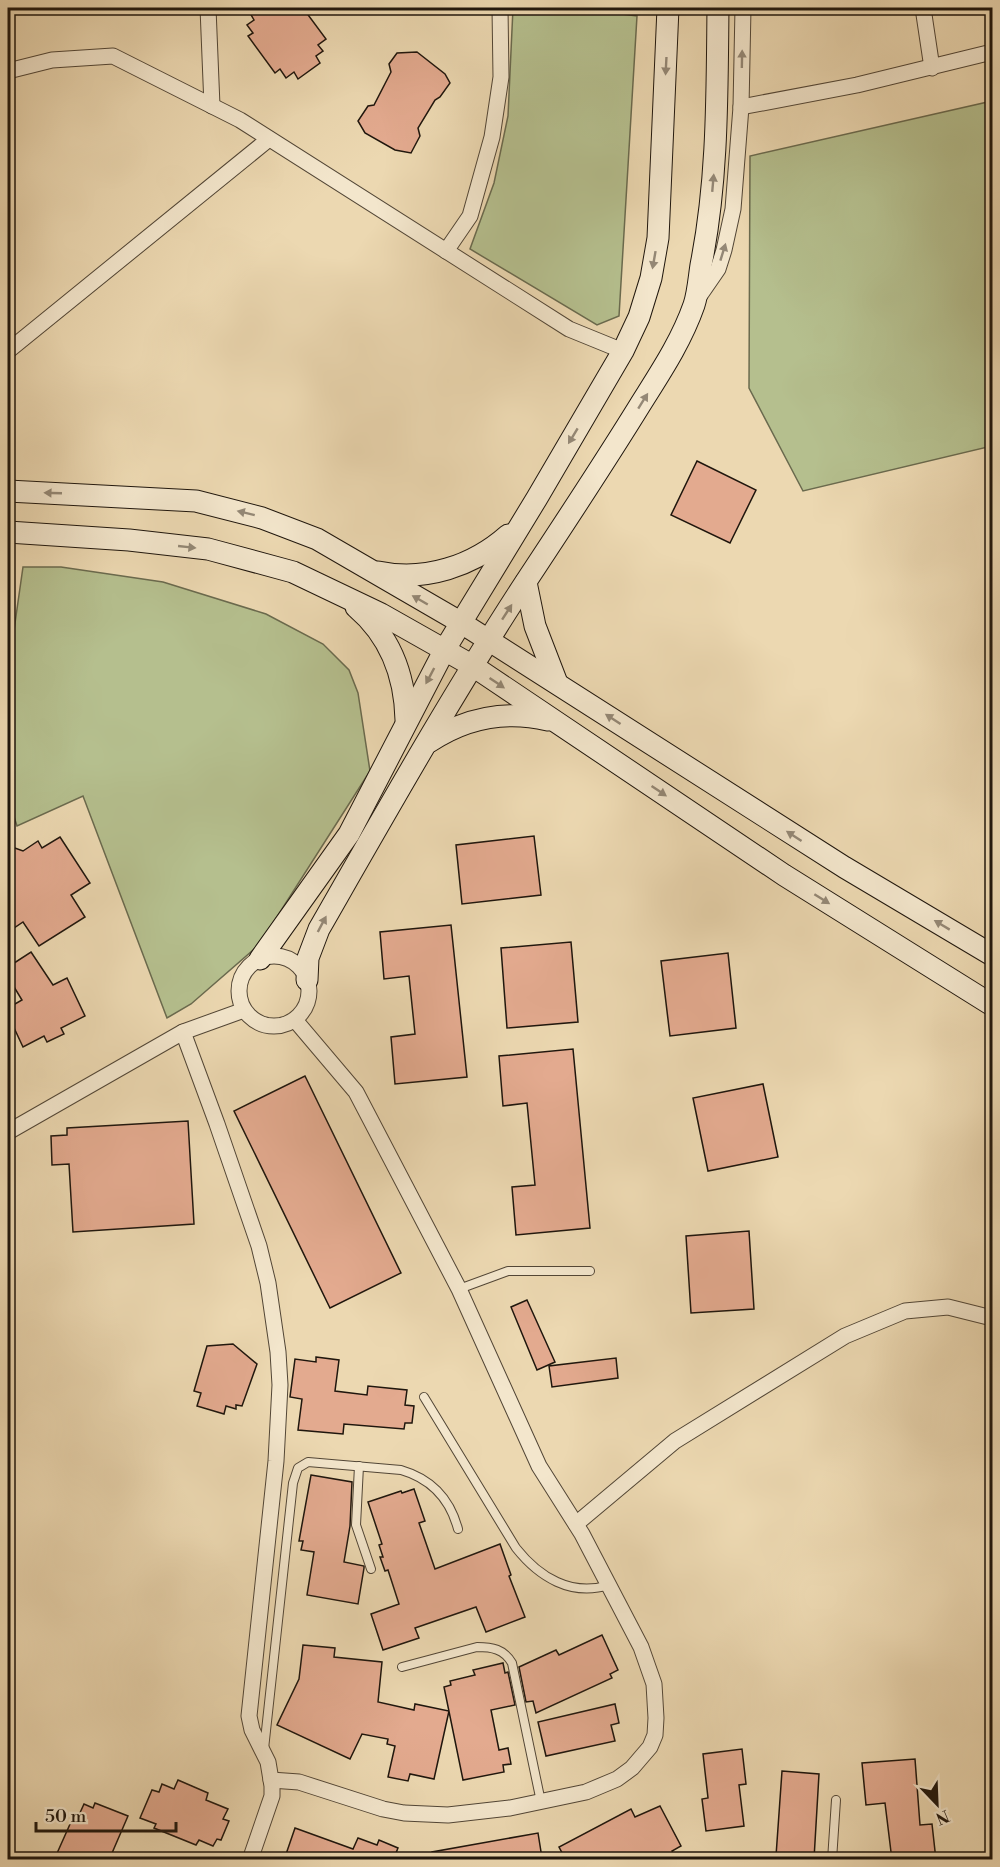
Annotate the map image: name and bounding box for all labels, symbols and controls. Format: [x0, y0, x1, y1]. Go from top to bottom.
one-way arrow [737, 49, 747, 68]
one-way arrow [661, 56, 670, 75]
one-way arrow [708, 173, 718, 192]
one-way arrow [719, 243, 728, 261]
one-way arrow [650, 251, 659, 270]
one-way arrow [637, 393, 648, 409]
one-way arrow [567, 428, 578, 444]
one-way arrow [44, 488, 63, 497]
one-way arrow [237, 508, 255, 518]
one-way arrow [177, 542, 196, 552]
one-way arrow [412, 594, 428, 605]
one-way arrow [501, 604, 512, 620]
one-way arrow [425, 667, 435, 684]
one-way arrow [489, 677, 505, 689]
one-way arrow [604, 714, 621, 725]
one-way arrow [651, 786, 668, 797]
one-way arrow [786, 830, 803, 841]
one-way arrow [814, 893, 830, 904]
one-way arrow [317, 915, 327, 932]
one-way arrow [934, 920, 950, 931]
north arrow [907, 1774, 967, 1834]
scale bar [36, 1795, 176, 1833]
text: 50 m [45, 1805, 87, 1828]
text: N [932, 1805, 952, 1829]

